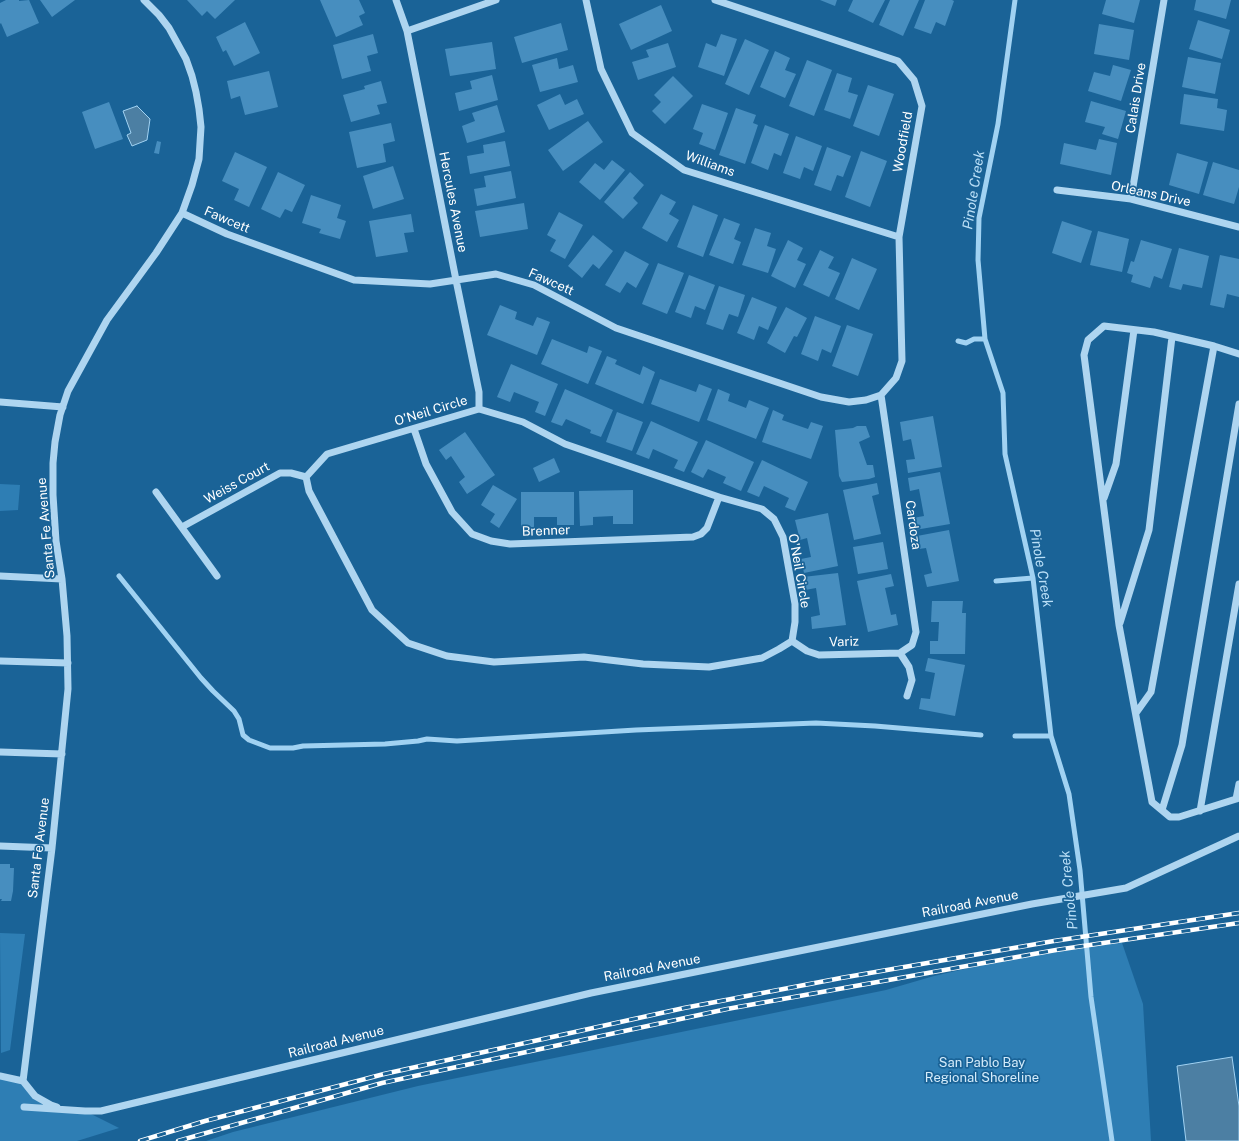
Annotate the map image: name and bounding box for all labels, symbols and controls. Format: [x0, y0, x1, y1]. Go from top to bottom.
street label: Calais Drive [1123, 62, 1149, 134]
street label: Woodfield [890, 110, 916, 174]
street label: Williams [683, 148, 737, 180]
water label: Pinole Creek [959, 149, 989, 231]
street label: Hercules Avenue [436, 150, 470, 254]
street label: Orleans Drive [1110, 178, 1192, 210]
street label: Fawcett [202, 203, 252, 237]
street label: Fawcett [526, 265, 576, 299]
street label: O'Neil Circle [393, 393, 469, 429]
street label: Weiss Court [202, 459, 272, 507]
street label: Santa Fe Avenue [34, 477, 58, 579]
street label: Cardoza [902, 499, 924, 551]
street label: Brenner [521, 522, 571, 540]
water label: Pinole Creek [1026, 527, 1056, 609]
street label: O'Neil Circle [785, 533, 813, 609]
street label: Variz [829, 634, 859, 650]
street label: Santa Fe Avenue [25, 797, 53, 899]
water label: Pinole Creek [1056, 850, 1082, 930]
street label: Railroad Avenue [920, 887, 1020, 921]
street label: Railroad Avenue [602, 951, 702, 985]
street label: Railroad Avenue [287, 1023, 385, 1061]
park label: San Pablo Bay Regional Shoreline [925, 1055, 1039, 1086]

